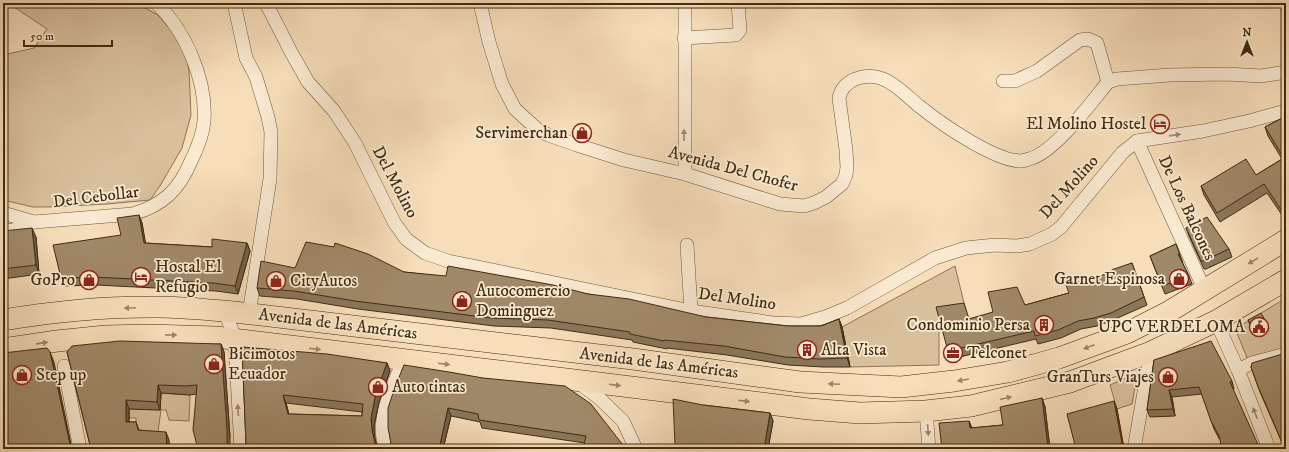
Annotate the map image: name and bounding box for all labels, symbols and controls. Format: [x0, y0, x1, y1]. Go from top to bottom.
scale bar [24, 22, 112, 48]
north arrow [1227, 22, 1267, 62]
text: N [1242, 26, 1252, 40]
text: 50 m [30, 29, 54, 44]
place label: El Molino Hostel [1026, 113, 1146, 135]
hotel icon: El Molino Hostel [1149, 113, 1171, 135]
place label: Servimerchan [475, 122, 568, 144]
shop icon: Servimerchan [571, 122, 593, 144]
one-way arrow [681, 128, 687, 141]
one-way arrow [1169, 132, 1181, 138]
street label: Avenida Del Chofer [666, 141, 801, 197]
street label: Del Molino [367, 142, 423, 222]
street label: Del Molino [1035, 150, 1103, 224]
street label: De Los Balcones [1153, 152, 1221, 264]
street label: Del Cebollar [52, 181, 141, 213]
place label: Hostal El Refugio [155, 256, 222, 298]
one-way arrow [1247, 257, 1259, 264]
hotel icon: Hostal El Refugio [130, 266, 152, 288]
place label: Garnet Espinosa [1054, 268, 1166, 290]
shop icon: Garnet Espinosa [1168, 268, 1190, 290]
place label: GoPro [31, 269, 75, 291]
shop icon: GoPro [78, 269, 100, 291]
shop icon: CityAutos [265, 270, 287, 292]
place label: CityAutos [290, 270, 357, 292]
place label: Autocomercio Dominguez [476, 280, 570, 322]
street label: Del Molino [697, 283, 777, 315]
shop icon: Autocomercio Dominguez [451, 290, 473, 312]
street label: Avenida de las Américas [257, 303, 419, 345]
one-way arrow [124, 304, 136, 311]
place label: Condominio Persa [907, 314, 1031, 336]
building icon: Condominio Persa [1033, 314, 1055, 336]
place label: UPC VERDELOMA [1098, 316, 1245, 338]
public building icon: UPC VERDELOMA [1248, 316, 1270, 338]
one-way arrow [165, 332, 178, 338]
building icon: Alta Vista [796, 339, 818, 361]
place label: Alta Vista [821, 339, 887, 361]
one-way arrow [35, 340, 48, 346]
street label: Avenida de las Américas [578, 342, 740, 384]
office icon: Telconet [942, 342, 964, 364]
place label: Telconet [967, 342, 1028, 364]
place label: Bicimotos Ecuador [228, 343, 295, 385]
one-way arrow [1082, 345, 1094, 351]
one-way arrow [309, 346, 321, 352]
shop icon: Bicimotos Ecuador [203, 353, 225, 375]
one-way arrow [438, 361, 450, 367]
shop icon: Step up [11, 364, 33, 386]
place label: Step up [36, 364, 86, 386]
place label: GranTurs Viajes [1047, 366, 1154, 388]
shop icon: GranTurs Viajes [1157, 366, 1179, 388]
shop icon: Auto tintas [367, 376, 389, 398]
place label: Auto tintas [392, 376, 466, 398]
one-way arrow [957, 377, 969, 383]
one-way arrow [828, 380, 840, 387]
one-way arrow [609, 382, 621, 388]
one-way arrow [1000, 394, 1012, 400]
one-way arrow [738, 398, 750, 404]
one-way arrow [235, 404, 242, 416]
one-way arrow [1251, 406, 1257, 418]
one-way arrow [924, 424, 931, 436]

